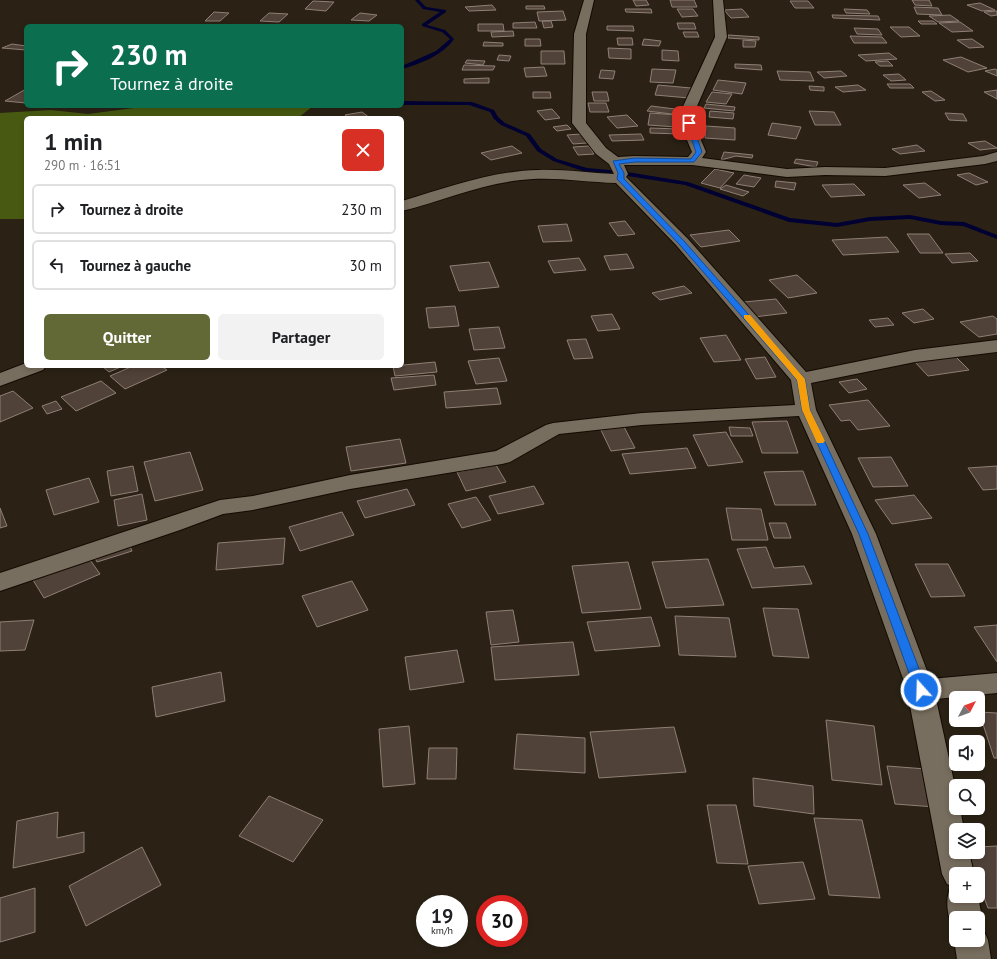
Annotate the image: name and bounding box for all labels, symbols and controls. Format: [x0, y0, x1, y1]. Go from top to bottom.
text: 230 m [110, 36, 187, 73]
icon: right [44, 40, 96, 92]
text: Tournez à droite [110, 72, 233, 95]
pin [672, 106, 706, 140]
icon: arrive [678, 112, 700, 134]
text: 1 min [44, 126, 103, 157]
button: close [342, 129, 384, 171]
text: 290 m · 16:51 [44, 157, 121, 174]
icon: right [46, 198, 68, 220]
text: Tournez à droite [80, 200, 183, 219]
text: 230 m [341, 200, 382, 219]
icon: left [46, 254, 68, 276]
text: Tournez à gauche [80, 256, 191, 275]
text: 30 m [349, 256, 382, 275]
button: Quitter [44, 314, 210, 360]
button: Partager [218, 314, 384, 360]
position arrow [900, 669, 942, 711]
north arrow [949, 691, 985, 727]
map controls [949, 691, 985, 947]
button: sound [949, 735, 985, 771]
button: search [949, 779, 985, 815]
button: layers [949, 823, 985, 859]
button: + [949, 867, 985, 903]
speed limit sign: 30 [476, 895, 528, 947]
text: 19 [431, 903, 453, 929]
button: − [949, 911, 985, 947]
text: km/h [431, 924, 453, 937]

